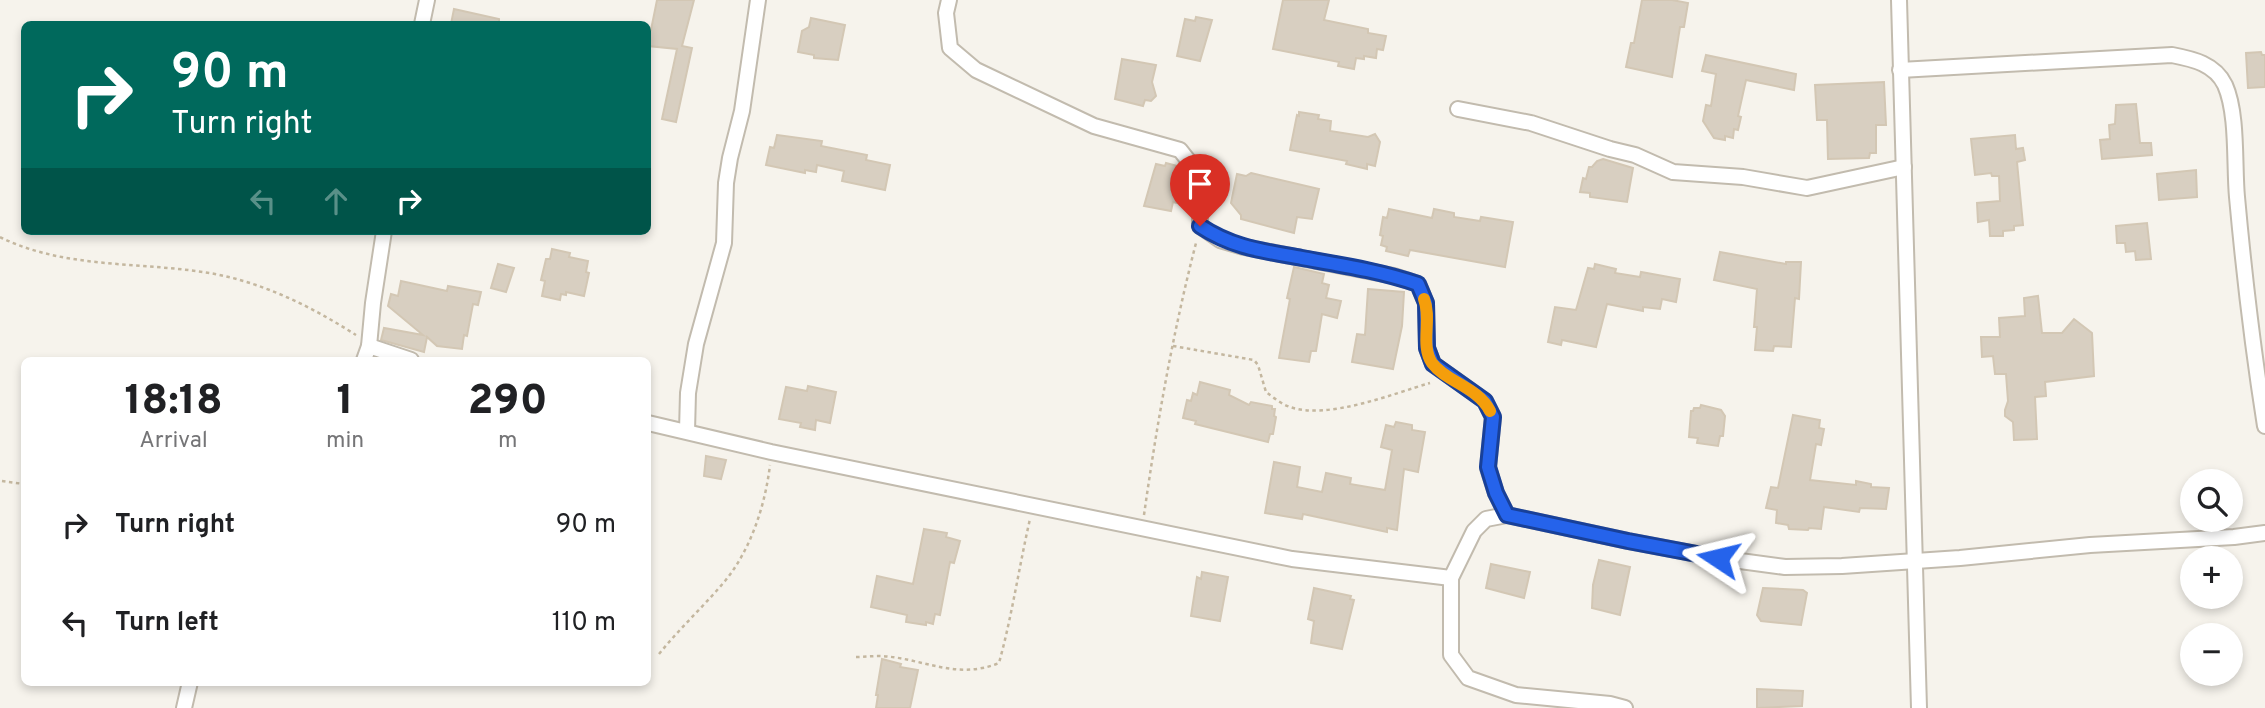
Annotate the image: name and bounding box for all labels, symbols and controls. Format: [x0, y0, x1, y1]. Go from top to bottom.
text: 90 m [171, 44, 289, 106]
icon: right [56, 49, 147, 140]
text: Turn right [171, 105, 313, 145]
pin [1170, 154, 1230, 226]
icon: arrive [1181, 165, 1219, 203]
icon: left [244, 182, 282, 220]
icon: ahead [317, 182, 355, 220]
icon: right [390, 182, 428, 220]
text: 18:18 [124, 376, 223, 429]
text: 1 [337, 376, 354, 429]
text: 290 [468, 376, 548, 429]
text: Arrival [139, 427, 208, 456]
text: min [326, 427, 364, 456]
text: m [498, 427, 517, 456]
map controls [2180, 469, 2243, 686]
button: search [2180, 469, 2243, 532]
icon: right [56, 506, 94, 544]
text: Turn right [115, 509, 235, 542]
text: 90 m [556, 509, 616, 542]
position arrow [1681, 521, 1755, 595]
button: + [2180, 546, 2243, 609]
icon: left [56, 604, 94, 642]
text: Turn left [115, 607, 219, 640]
text: 110 m [552, 607, 616, 640]
button: − [2180, 623, 2243, 686]

